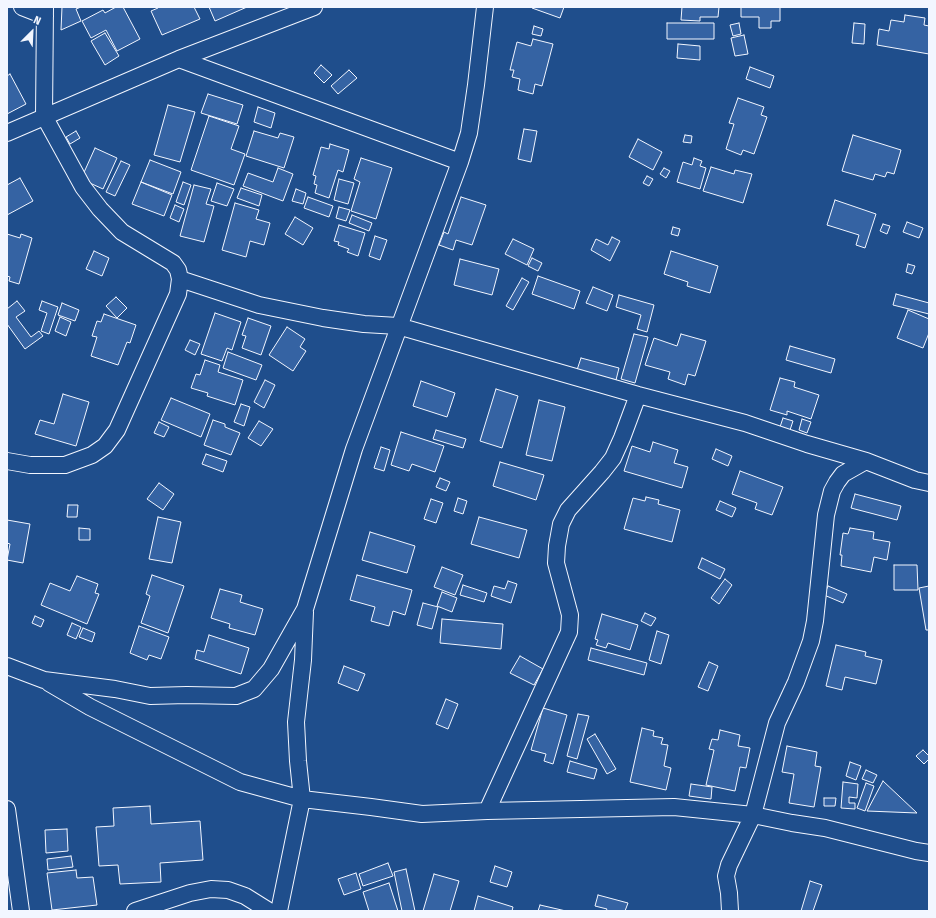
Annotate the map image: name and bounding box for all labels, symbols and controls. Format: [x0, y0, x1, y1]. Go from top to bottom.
north arrow [12, 12, 52, 52]
text: N [31, 13, 43, 28]

